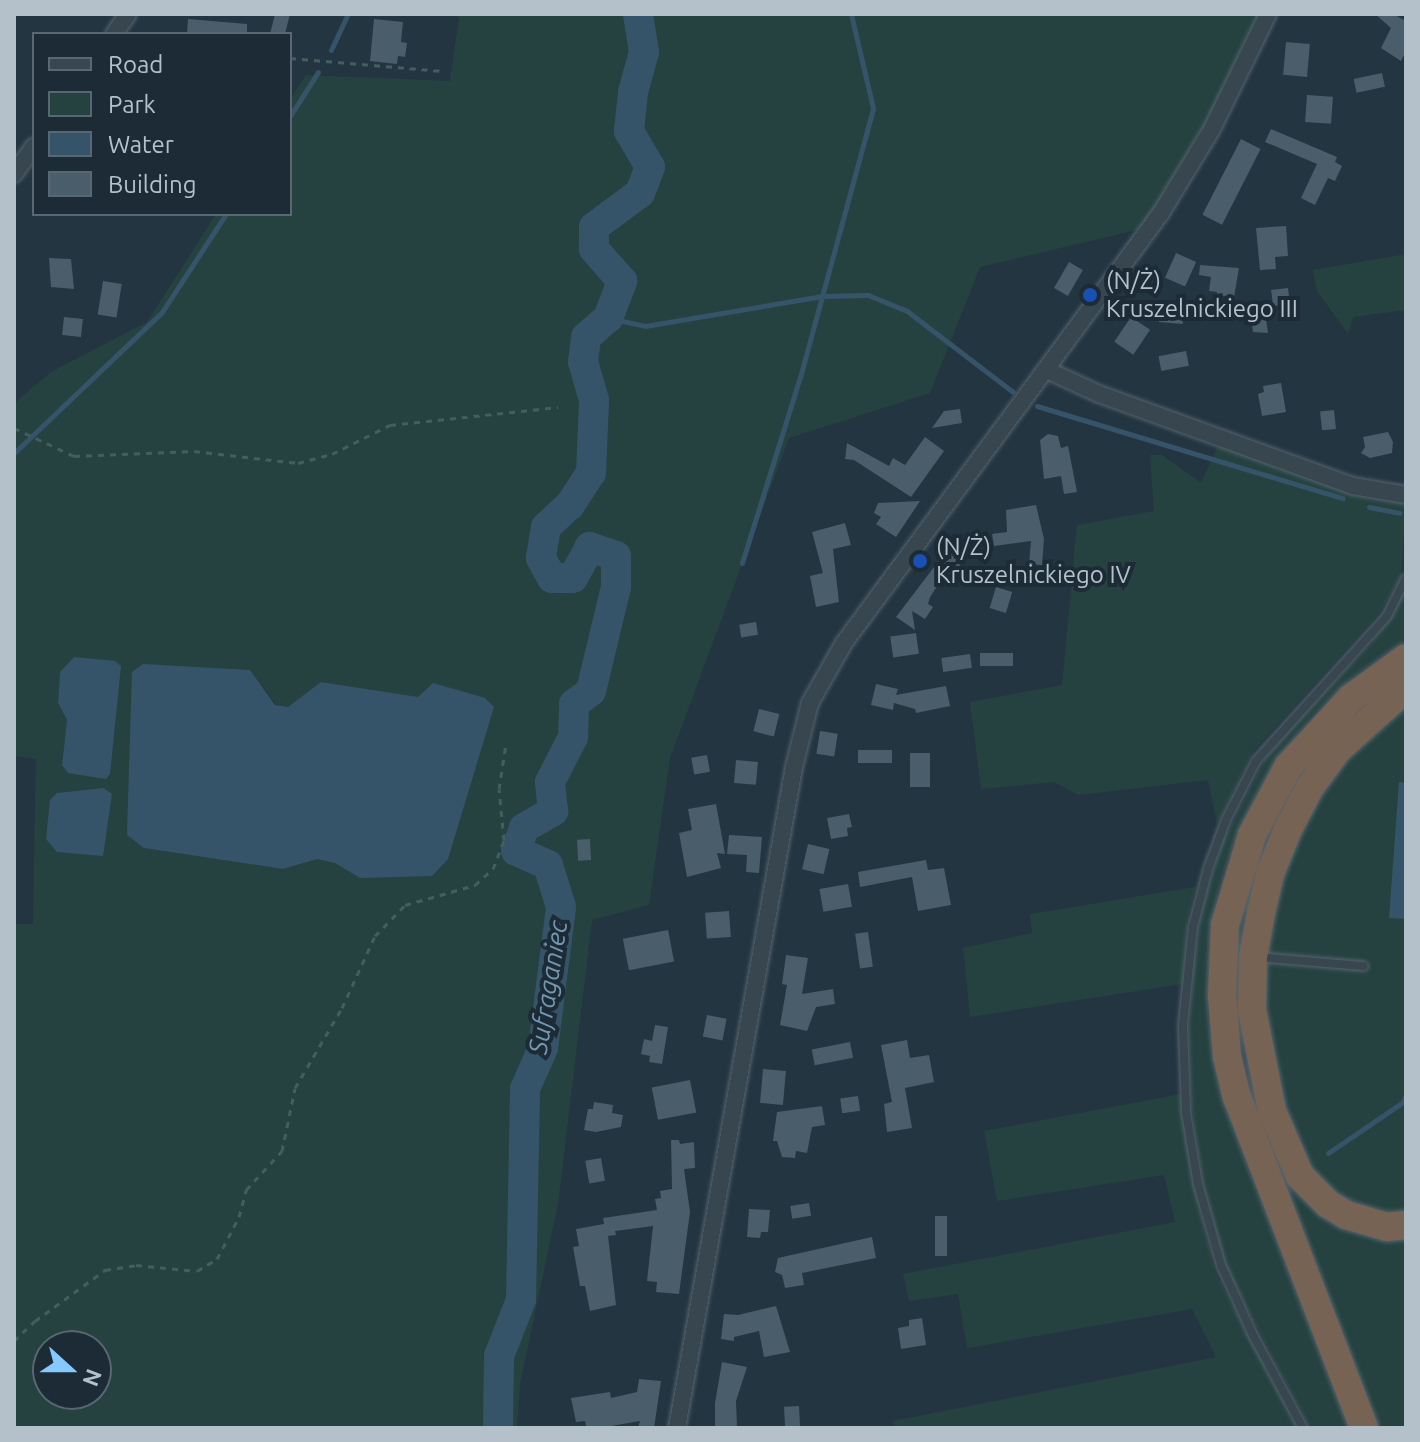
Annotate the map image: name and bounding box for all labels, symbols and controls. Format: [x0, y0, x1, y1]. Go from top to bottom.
legend [32, 32, 292, 216]
text: Road [108, 51, 163, 78]
text: Park [108, 91, 156, 118]
text: Water [108, 131, 174, 158]
text: Building [108, 171, 196, 198]
place label: (N/Ż) Kruszelnickiego III [1106, 267, 1298, 323]
marker: (N/Ż) Kruszelnickiego III [1081, 286, 1099, 304]
place label: (N/Ż) Kruszelnickiego IV [936, 533, 1131, 589]
marker: (N/Ż) Kruszelnickiego IV [911, 552, 929, 570]
water label: Sufraganiec [522, 918, 574, 1056]
north arrow [32, 1330, 112, 1410]
text: N [78, 1366, 108, 1390]

